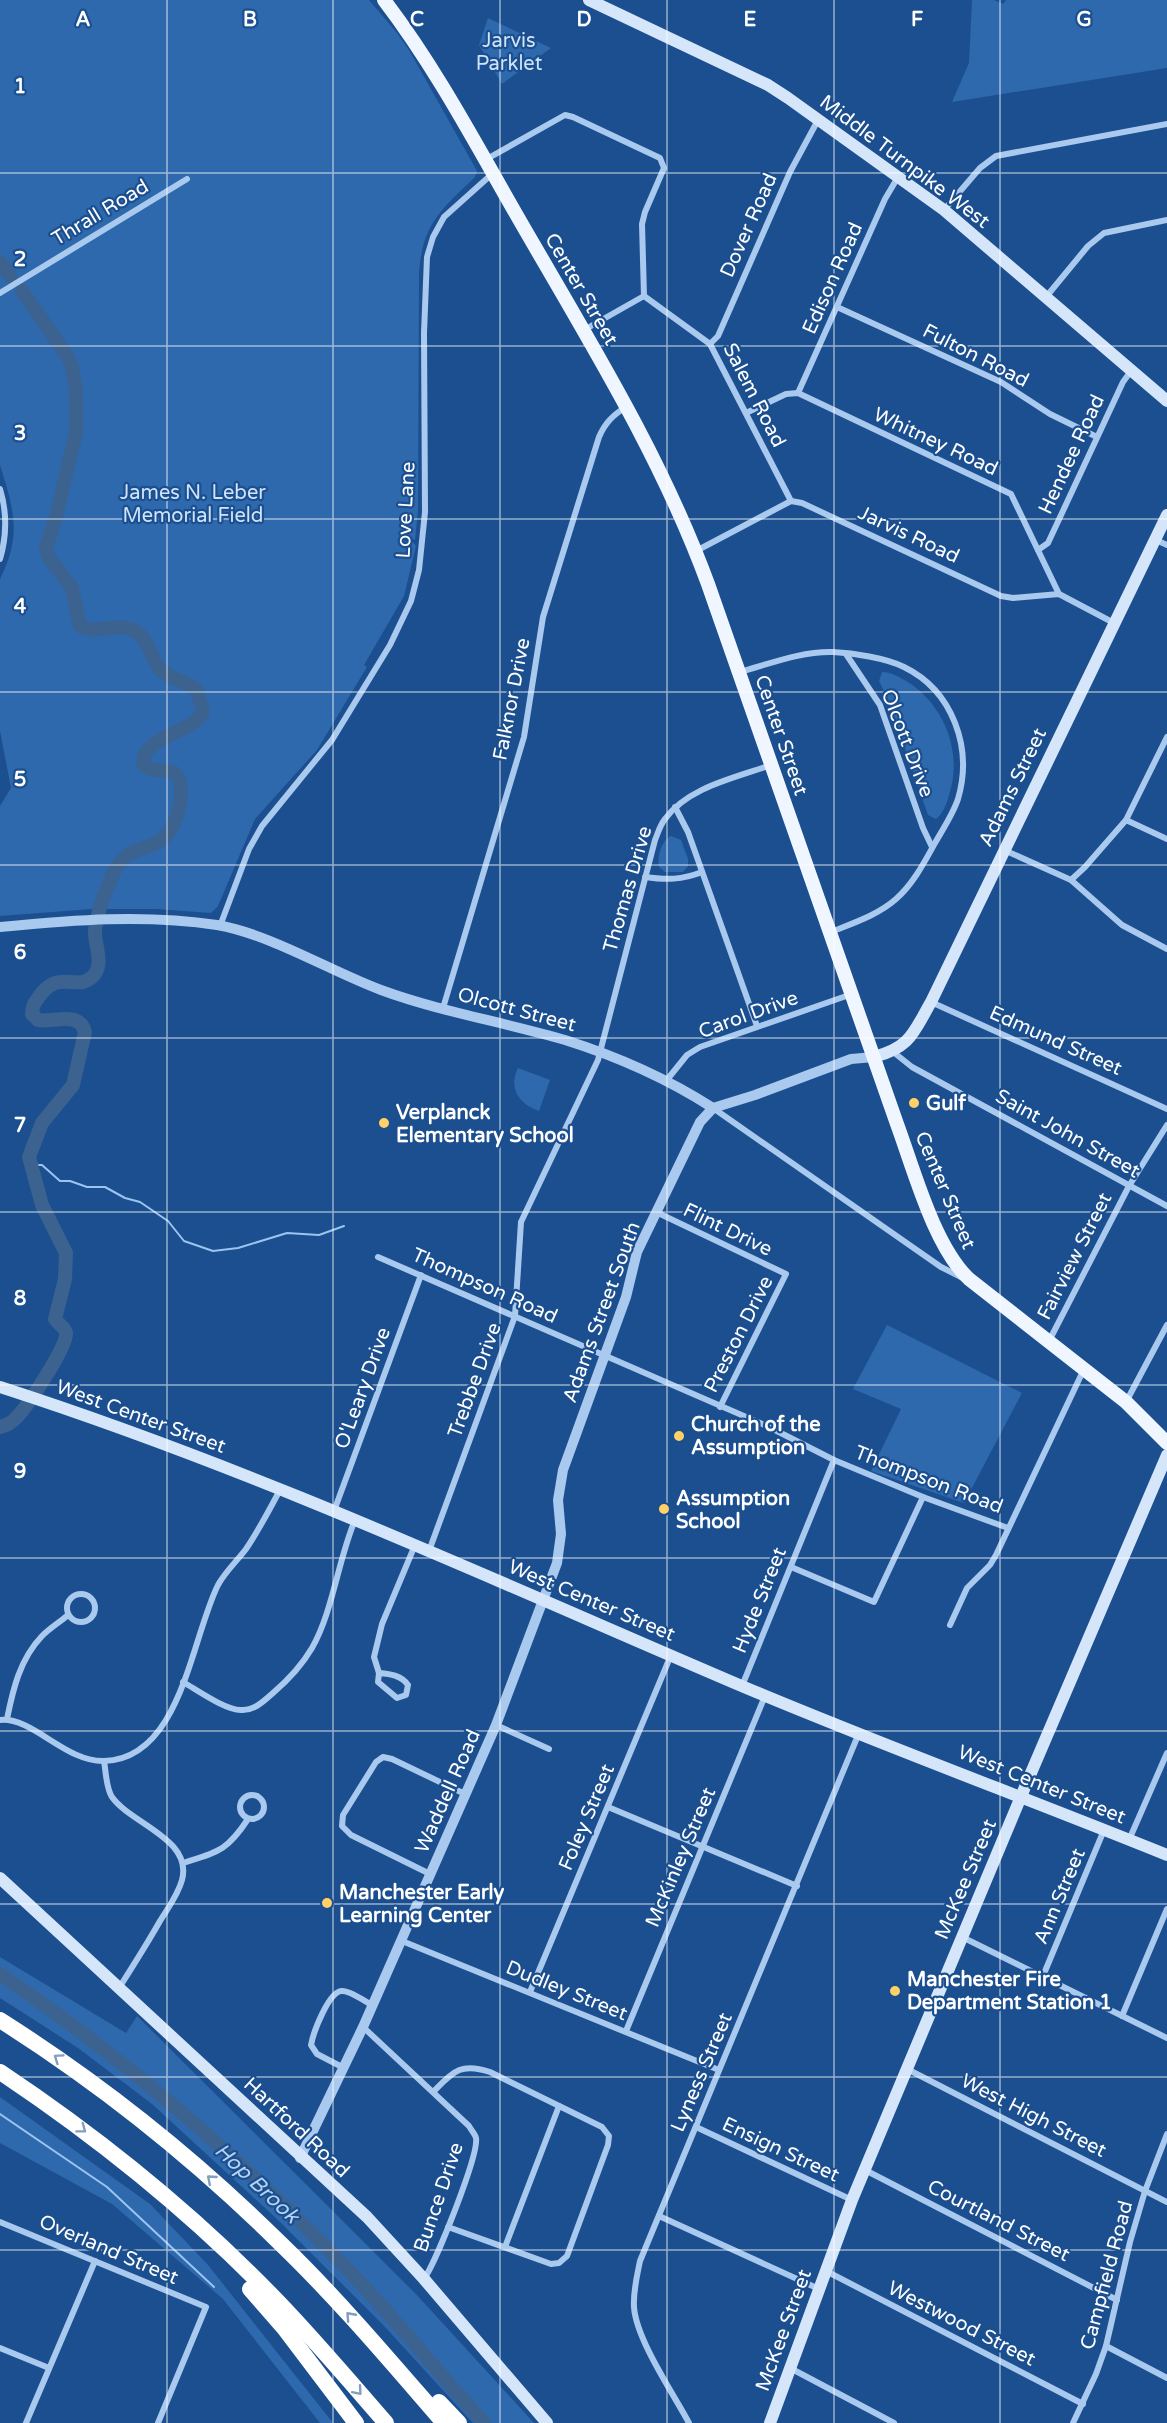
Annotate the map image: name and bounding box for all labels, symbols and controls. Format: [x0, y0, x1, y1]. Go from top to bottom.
text: A [76, 8, 91, 32]
text: B [243, 8, 257, 32]
text: C [410, 8, 424, 32]
text: D [576, 8, 592, 32]
text: E [744, 8, 757, 32]
text: F [911, 8, 923, 32]
text: G [1076, 8, 1092, 32]
park label: Jarvis Parklet [476, 29, 543, 76]
text: 1 [14, 75, 26, 99]
street label: Middle Turnpike West [815, 90, 994, 234]
street label: Dover Road [715, 170, 783, 281]
street label: Thrall Road [48, 175, 153, 251]
street label: Edison Road [798, 219, 868, 338]
street label: Center Street [539, 229, 623, 350]
text: 2 [14, 248, 26, 272]
street label: Fulton Road [918, 319, 1033, 393]
street label: Salem Road [718, 339, 791, 452]
street label: Hendee Road [1034, 391, 1110, 518]
street label: Whitney Road [870, 403, 1002, 481]
text: 3 [14, 422, 26, 446]
street label: Love Lane [391, 461, 421, 559]
park label: James N. Leber Memorial Field [120, 481, 266, 528]
street label: Jarvis Road [854, 501, 963, 569]
text: 4 [14, 595, 27, 619]
street label: Falknor Drive [488, 636, 536, 762]
street label: Center Street [749, 672, 813, 799]
street label: Olcott Drive [876, 686, 939, 801]
street label: Adams Street [974, 724, 1052, 851]
text: 5 [14, 768, 26, 792]
street label: Thomas Drive [599, 823, 657, 955]
text: 6 [14, 941, 26, 965]
street label: Olcott Street [455, 983, 579, 1037]
street label: Carol Drive [695, 986, 801, 1044]
street label: Edmund Street [986, 1001, 1126, 1081]
street label: Saint John Street [991, 1084, 1144, 1184]
place label: Gulf [926, 1092, 966, 1116]
marker: Gulf [907, 1096, 921, 1110]
place label: Verplanck Elementary School [396, 1101, 574, 1148]
text: 7 [14, 1114, 26, 1138]
marker: Verplanck Elementary School [377, 1116, 391, 1130]
street label: Center Street [909, 1128, 981, 1253]
street label: Fairview Street [1033, 1189, 1117, 1324]
street label: Flint Drive [679, 1198, 776, 1262]
street label: Adams Street South [558, 1219, 646, 1406]
street label: Thompson Road [408, 1243, 561, 1329]
street label: Preston Drive [699, 1272, 779, 1397]
text: 8 [14, 1287, 26, 1311]
street label: Trebbe Drive [443, 1320, 507, 1441]
street label: O'Leary Drive [330, 1324, 396, 1452]
street label: West Center Street [53, 1375, 229, 1459]
place label: Church of the Assumption [691, 1413, 821, 1460]
marker: Church of the Assumption [672, 1429, 686, 1443]
street label: Thompson Road [851, 1441, 1006, 1519]
text: 9 [14, 1460, 26, 1484]
place label: Assumption School [676, 1487, 790, 1534]
marker: Assumption School [657, 1502, 671, 1516]
street label: Hyde Street [728, 1544, 792, 1657]
street label: West Center Street [505, 1555, 679, 1647]
street label: Waddell Road [410, 1726, 486, 1857]
street label: West Center Street [954, 1740, 1129, 1830]
street label: Foley Street [554, 1760, 620, 1874]
street label: McKinley Street [641, 1784, 721, 1931]
street label: McKee Street [930, 1815, 1002, 1943]
street label: Ann Street [1029, 1845, 1091, 1948]
place label: Manchester Early Learning Center [339, 1881, 505, 1928]
marker: Manchester Early Learning Center [320, 1896, 334, 1910]
street label: Dudley Street [502, 1956, 631, 2026]
place label: Manchester Fire Department Station 1 [907, 1968, 1112, 2015]
marker: Manchester Fire Department Station 1 [888, 1984, 902, 1998]
street label: Lyness Street [666, 2009, 738, 2136]
one-way arrow [54, 2054, 65, 2065]
street label: West High Street [957, 2069, 1111, 2163]
street label: Hartford Road [238, 2072, 354, 2183]
street label: Ensign Street [718, 2112, 843, 2188]
one-way arrow [75, 2122, 86, 2133]
water label: Hop Brook [209, 2138, 305, 2230]
street label: Bunce Drive [409, 2139, 469, 2255]
one-way arrow [207, 2175, 218, 2186]
street label: Courtland Street [923, 2175, 1074, 2267]
street label: Campfield Road [1076, 2198, 1138, 2352]
street label: Overland Street [35, 2210, 182, 2290]
street label: McKee Street [751, 2266, 817, 2395]
street label: Westwood Street [884, 2276, 1040, 2372]
one-way arrow [346, 2312, 357, 2323]
one-way arrow [351, 2384, 362, 2395]

